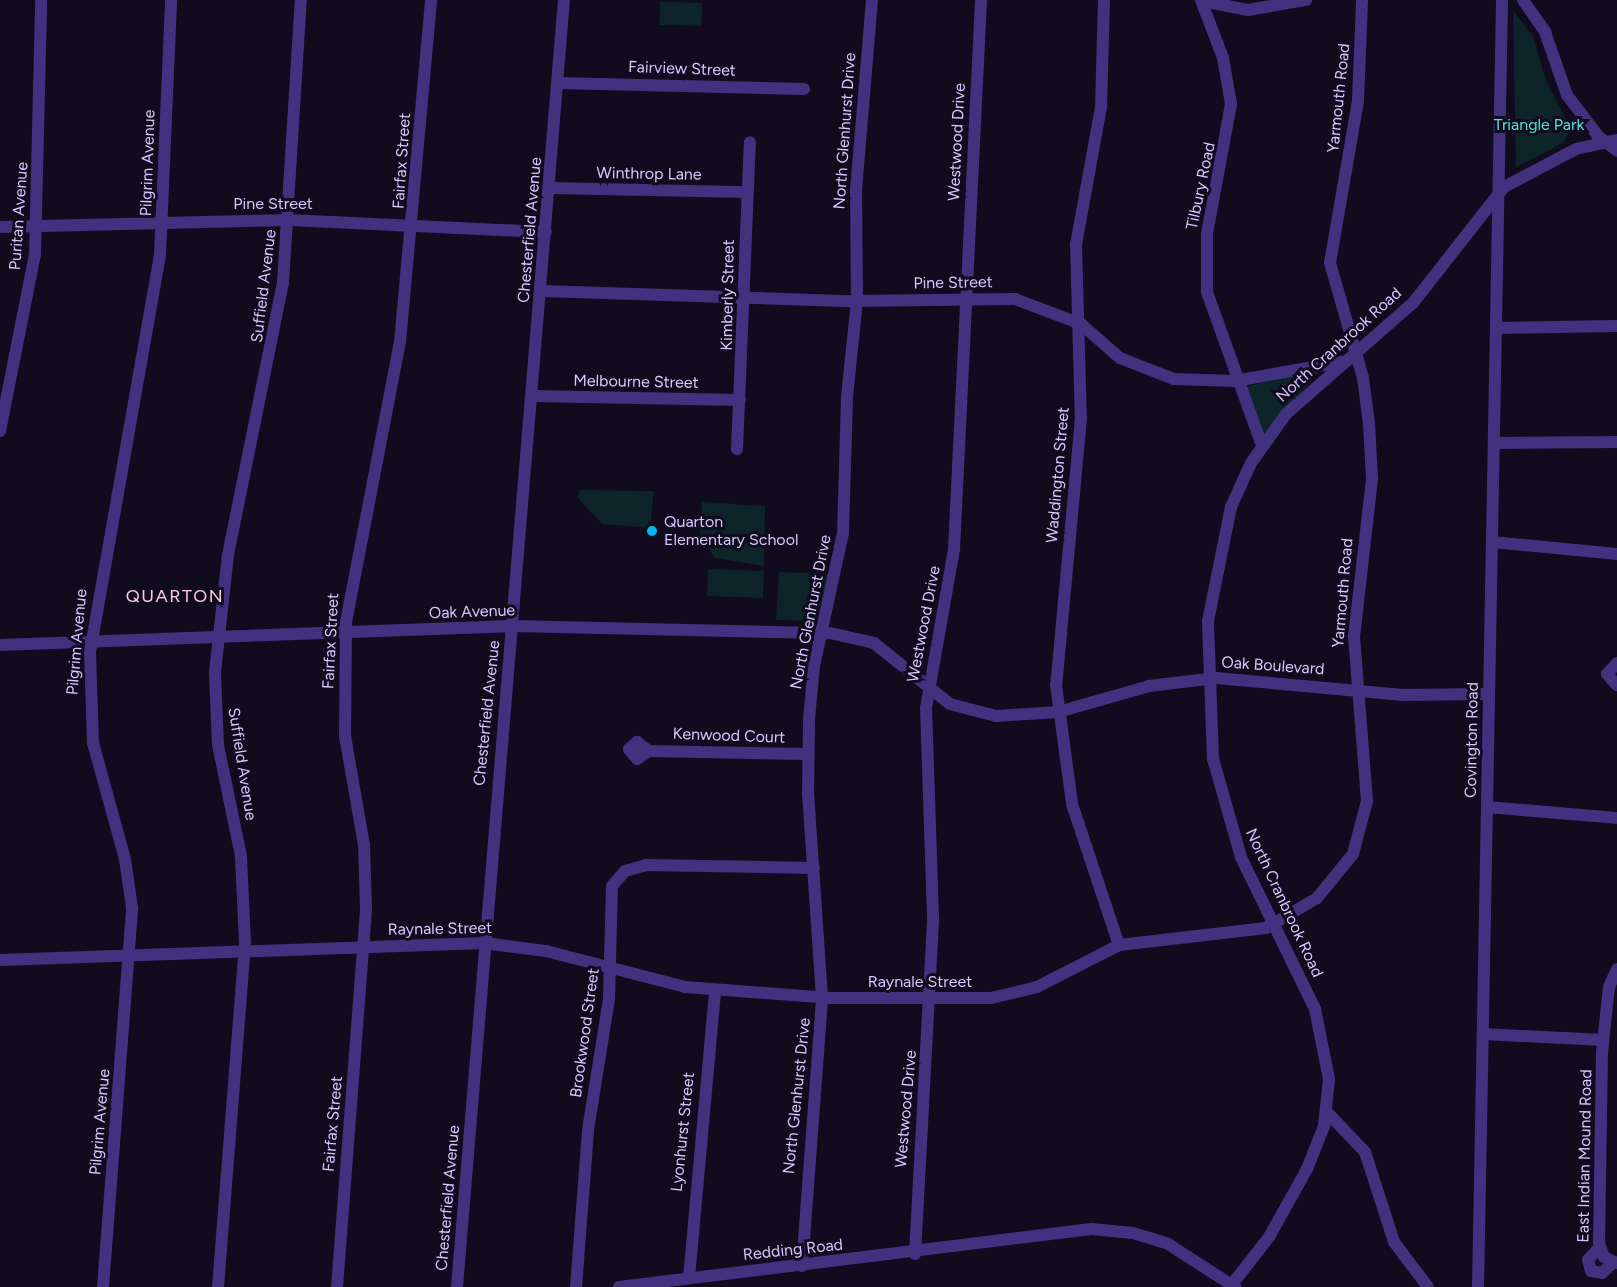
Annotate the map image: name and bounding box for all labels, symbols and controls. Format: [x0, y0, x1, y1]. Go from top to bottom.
street label: Yarmouth Road [1324, 42, 1354, 154]
street label: North Glenhurst Drive [830, 52, 860, 210]
street label: Fairview Street [628, 58, 736, 80]
street label: Westwood Drive [944, 82, 970, 202]
street label: Pilgrim Avenue [137, 109, 159, 217]
street label: Fairfax Street [389, 112, 415, 210]
park label: Triangle Park [1494, 115, 1584, 135]
street label: Tilbury Road [1182, 140, 1220, 232]
street label: Chesterfield Avenue [514, 156, 546, 304]
street label: Puritan Avenue [6, 161, 32, 271]
street label: Winthrop Lane [596, 163, 702, 185]
street label: Pine Street [233, 194, 313, 214]
street label: Suffield Avenue [248, 228, 280, 344]
street label: Kimberly Street [717, 239, 739, 351]
street label: Pine Street [913, 273, 993, 293]
street label: North Cranbrook Road [1272, 284, 1406, 406]
street label: Melbourne Street [573, 371, 699, 393]
street label: Waddington Street [1042, 406, 1074, 544]
place label: Quarton Elementary School [664, 512, 798, 550]
marker: Quarton Elementary School [645, 524, 659, 538]
street label: North Glenhurst Drive [787, 533, 835, 691]
street label: Yarmouth Road [1329, 537, 1357, 649]
street label: Westwood Drive [903, 564, 945, 684]
district label: QUARTON [126, 585, 224, 607]
street label: Pilgrim Avenue [63, 588, 91, 696]
street label: Fairfax Street [319, 592, 343, 690]
street label: Oak Avenue [428, 601, 516, 623]
street label: Chesterfield Avenue [470, 639, 504, 787]
street label: Oak Boulevard [1221, 653, 1325, 679]
street label: Covington Road [1461, 682, 1483, 798]
street label: Suffield Avenue [224, 706, 260, 822]
street label: Kenwood Court [672, 724, 786, 748]
street label: North Cranbrook Road [1241, 826, 1327, 980]
street label: Raynale Street [388, 918, 492, 940]
street label: Brookwood Street [566, 967, 604, 1099]
street label: Raynale Street [868, 972, 972, 992]
street label: North Glenhurst Drive [779, 1017, 815, 1175]
street label: Westwood Drive [891, 1049, 921, 1169]
street label: Pilgrim Avenue [86, 1068, 114, 1176]
street label: East Indian Mound Road [1574, 1069, 1596, 1243]
street label: Lyonhurst Street [667, 1071, 699, 1193]
street label: Fairfax Street [319, 1075, 347, 1173]
street label: Chesterfield Avenue [432, 1124, 464, 1272]
street label: Redding Road [742, 1235, 844, 1265]

